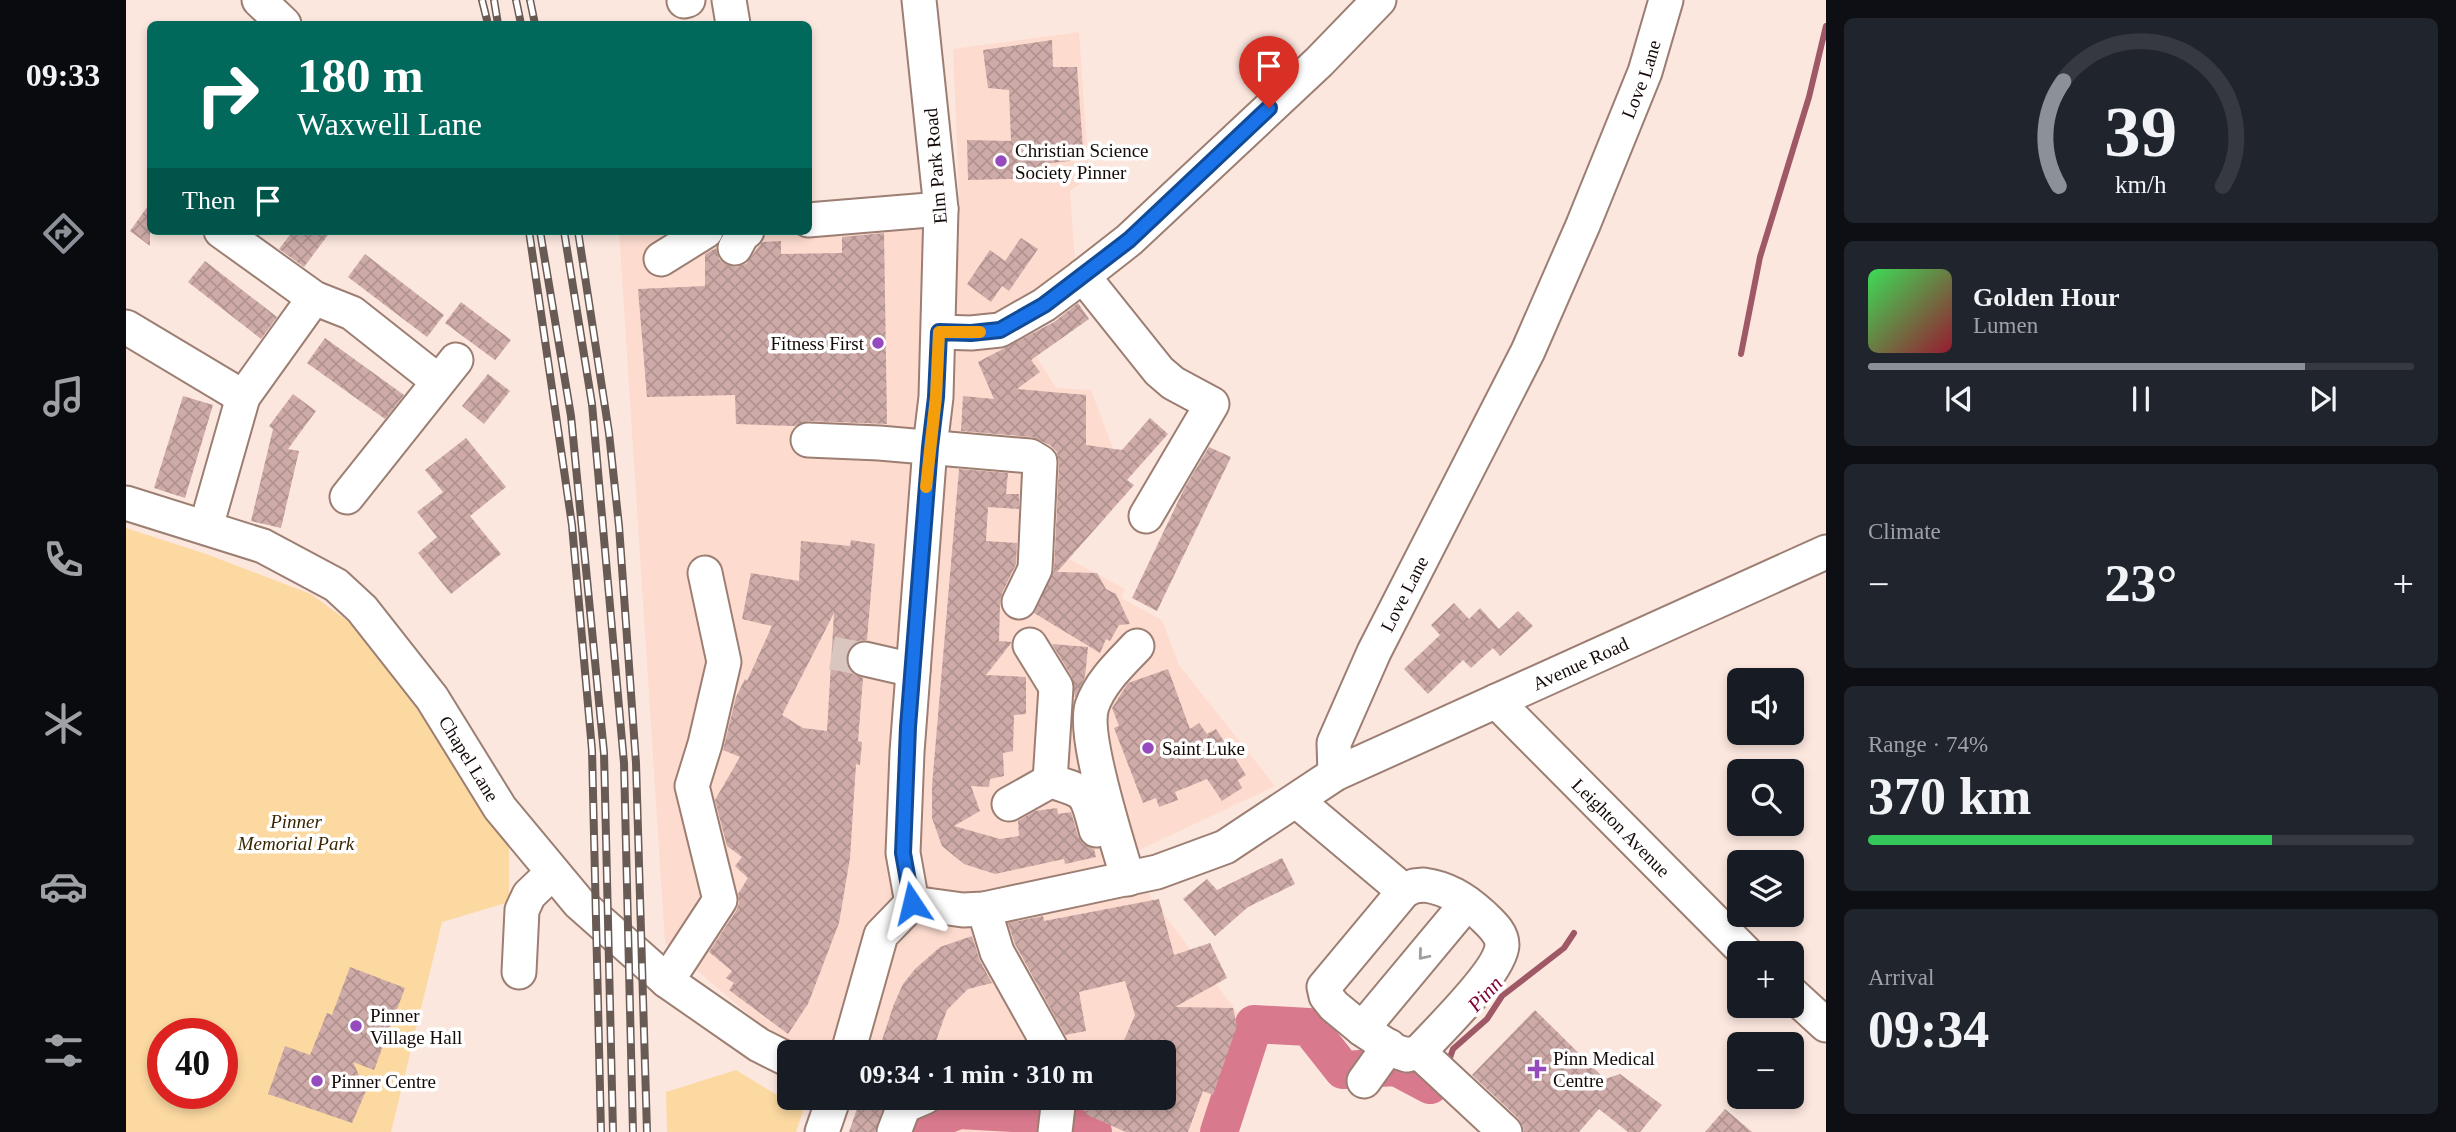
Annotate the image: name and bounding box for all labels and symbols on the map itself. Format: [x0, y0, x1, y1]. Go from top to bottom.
pin [1239, 36, 1299, 108]
street label: Love Lane [1617, 38, 1665, 122]
street label: Elm Park Road [920, 107, 951, 225]
place label: Christian Science Society Pinner [1015, 140, 1149, 183]
marker: Christian Science Society Pinner [993, 153, 1009, 169]
place label: Fitness First [771, 333, 865, 354]
marker: Fitness First [870, 335, 886, 351]
street label: Love Lane [1376, 553, 1432, 635]
street label: Avenue Road [1529, 633, 1632, 694]
street label: Chapel Lane [435, 712, 503, 805]
place label: Saint Luke [1162, 738, 1245, 759]
marker: Saint Luke [1140, 740, 1156, 756]
street label: Leighton Avenue [1568, 774, 1674, 881]
park label: Pinner Memorial Park [237, 811, 355, 854]
position arrow [875, 866, 949, 940]
one-way arrow [1419, 947, 1431, 960]
water label: Pinn [1462, 971, 1507, 1017]
place label: Pinner Village Hall [370, 1005, 462, 1048]
speed limit sign: 40 [147, 1018, 238, 1109]
marker: Pinner Village Hall [348, 1018, 364, 1034]
place label: Pinn Medical Centre [1553, 1048, 1655, 1091]
marker: Pinn Medical Centre [1527, 1059, 1547, 1079]
place label: Pinner Centre [331, 1071, 436, 1092]
marker: Pinner Centre [309, 1073, 325, 1089]

